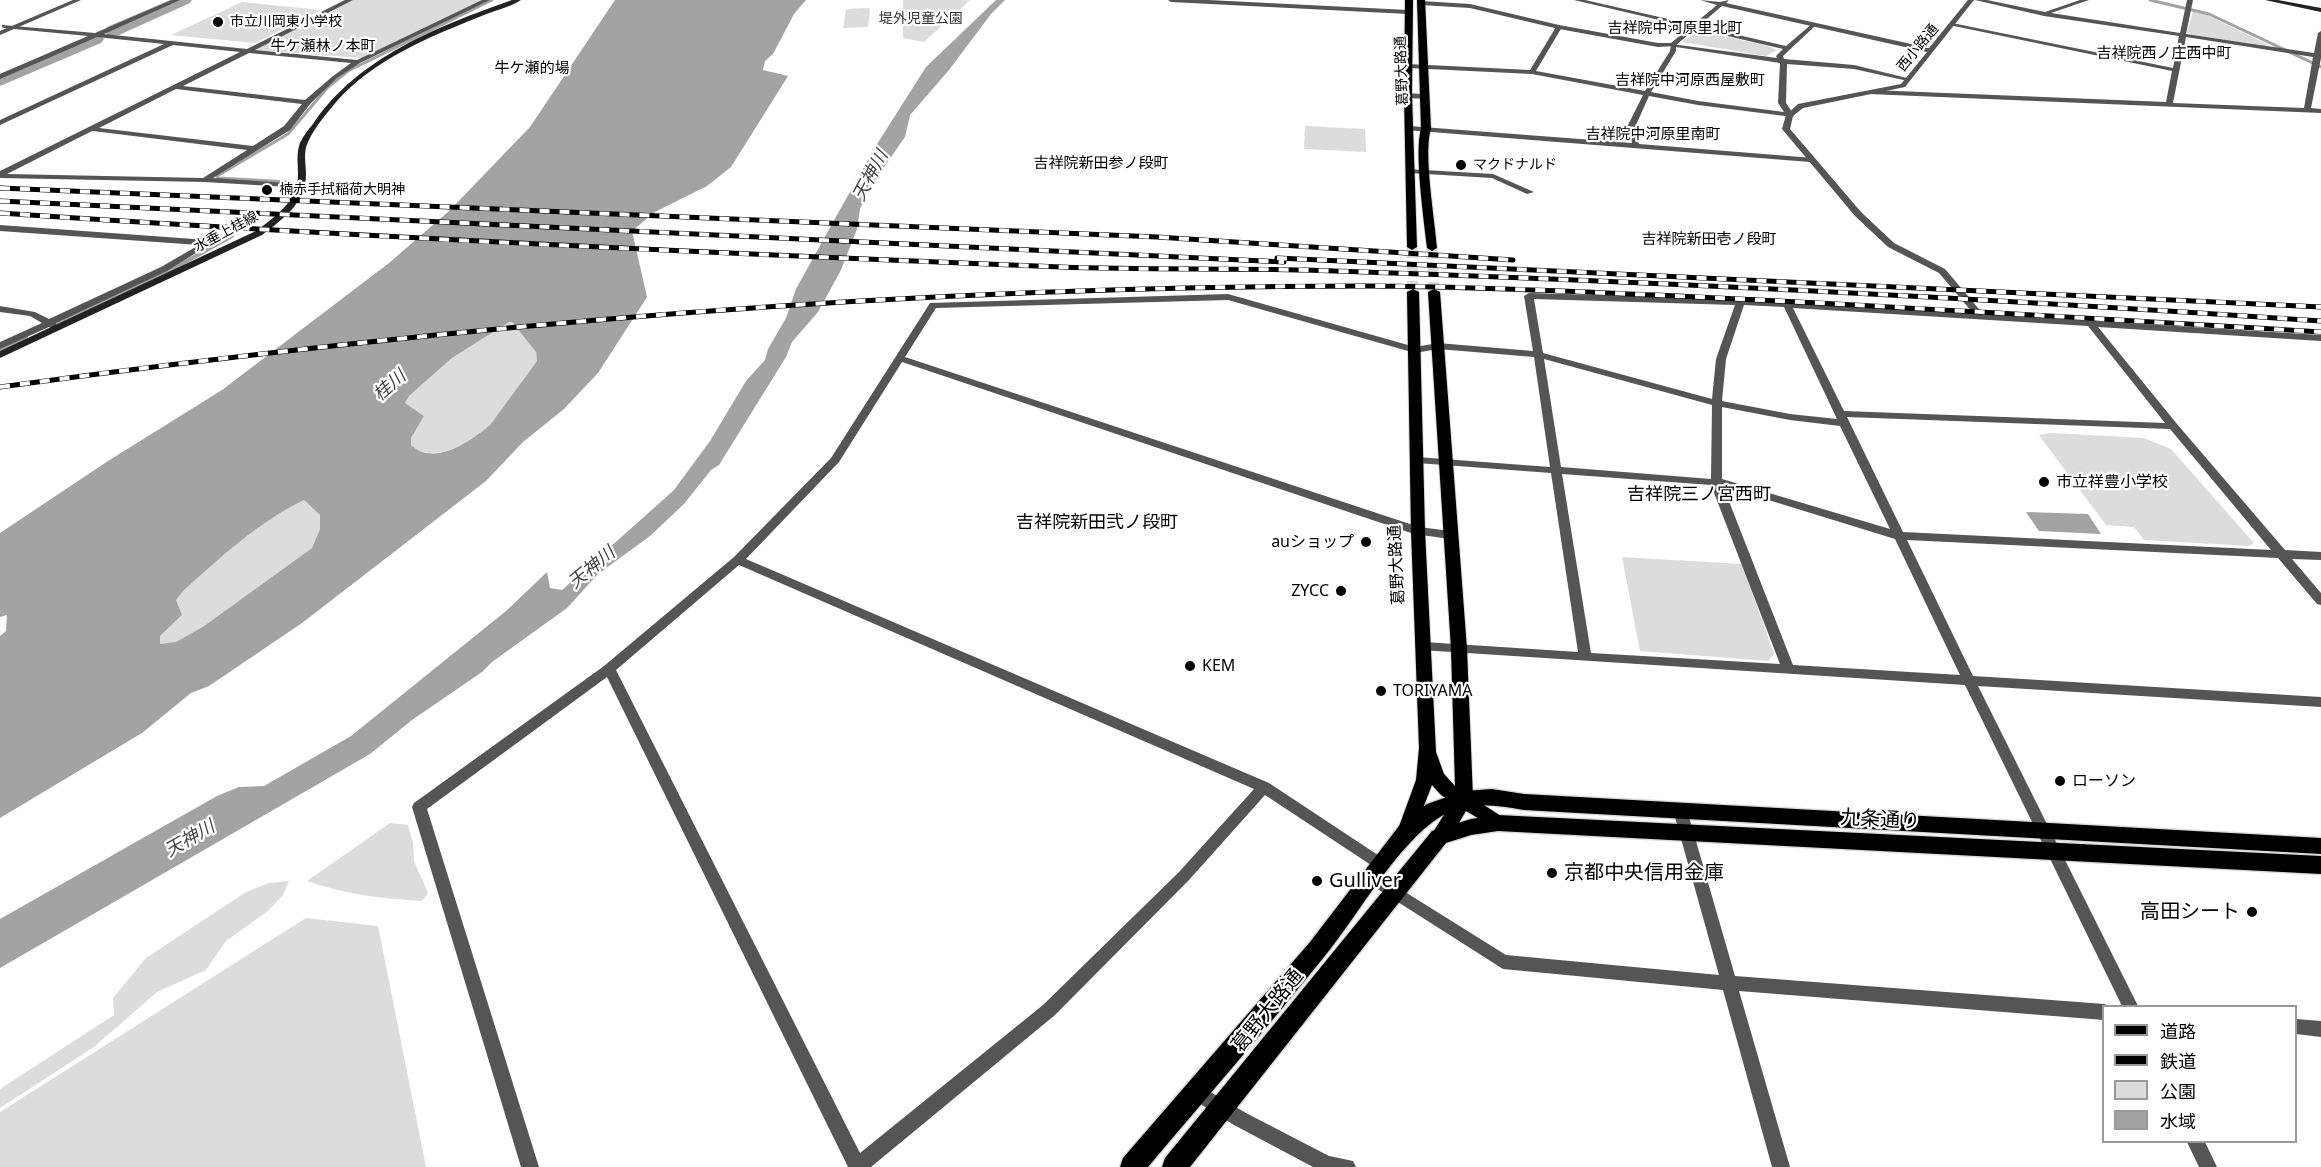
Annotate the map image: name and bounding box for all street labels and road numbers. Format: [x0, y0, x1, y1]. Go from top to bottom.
street label: 西小路通 [1894, 21, 1942, 75]
street label: 葛野大路通 [1392, 36, 1412, 106]
street label: 水垂上桂線 [191, 208, 261, 256]
street label: 葛野大路通 [1385, 525, 1409, 605]
street label: 九条通り [1839, 806, 1921, 834]
street label: 葛野大路通 [1227, 965, 1309, 1057]

